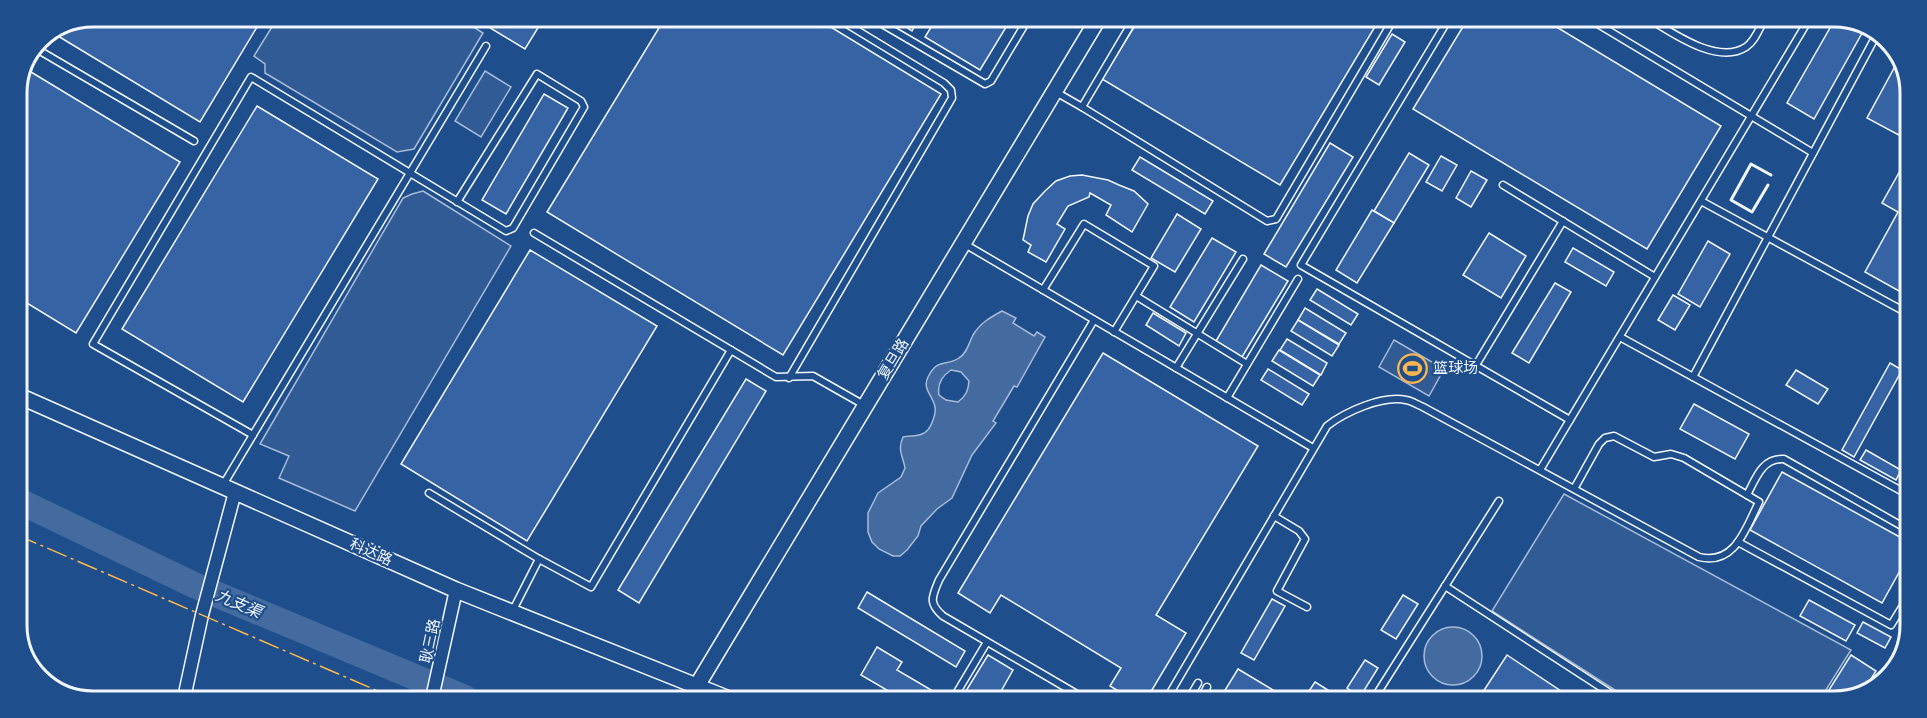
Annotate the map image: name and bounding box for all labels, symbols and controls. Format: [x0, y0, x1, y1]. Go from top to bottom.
street label: 复旦路 [874, 335, 911, 382]
sports icon: 篮球场 [1396, 352, 1428, 384]
place label: 篮球场 [1433, 359, 1478, 376]
street label: 科达路 [347, 535, 395, 568]
water label: 九支渠 [213, 586, 266, 621]
street label: 耿三路 [417, 617, 443, 665]

